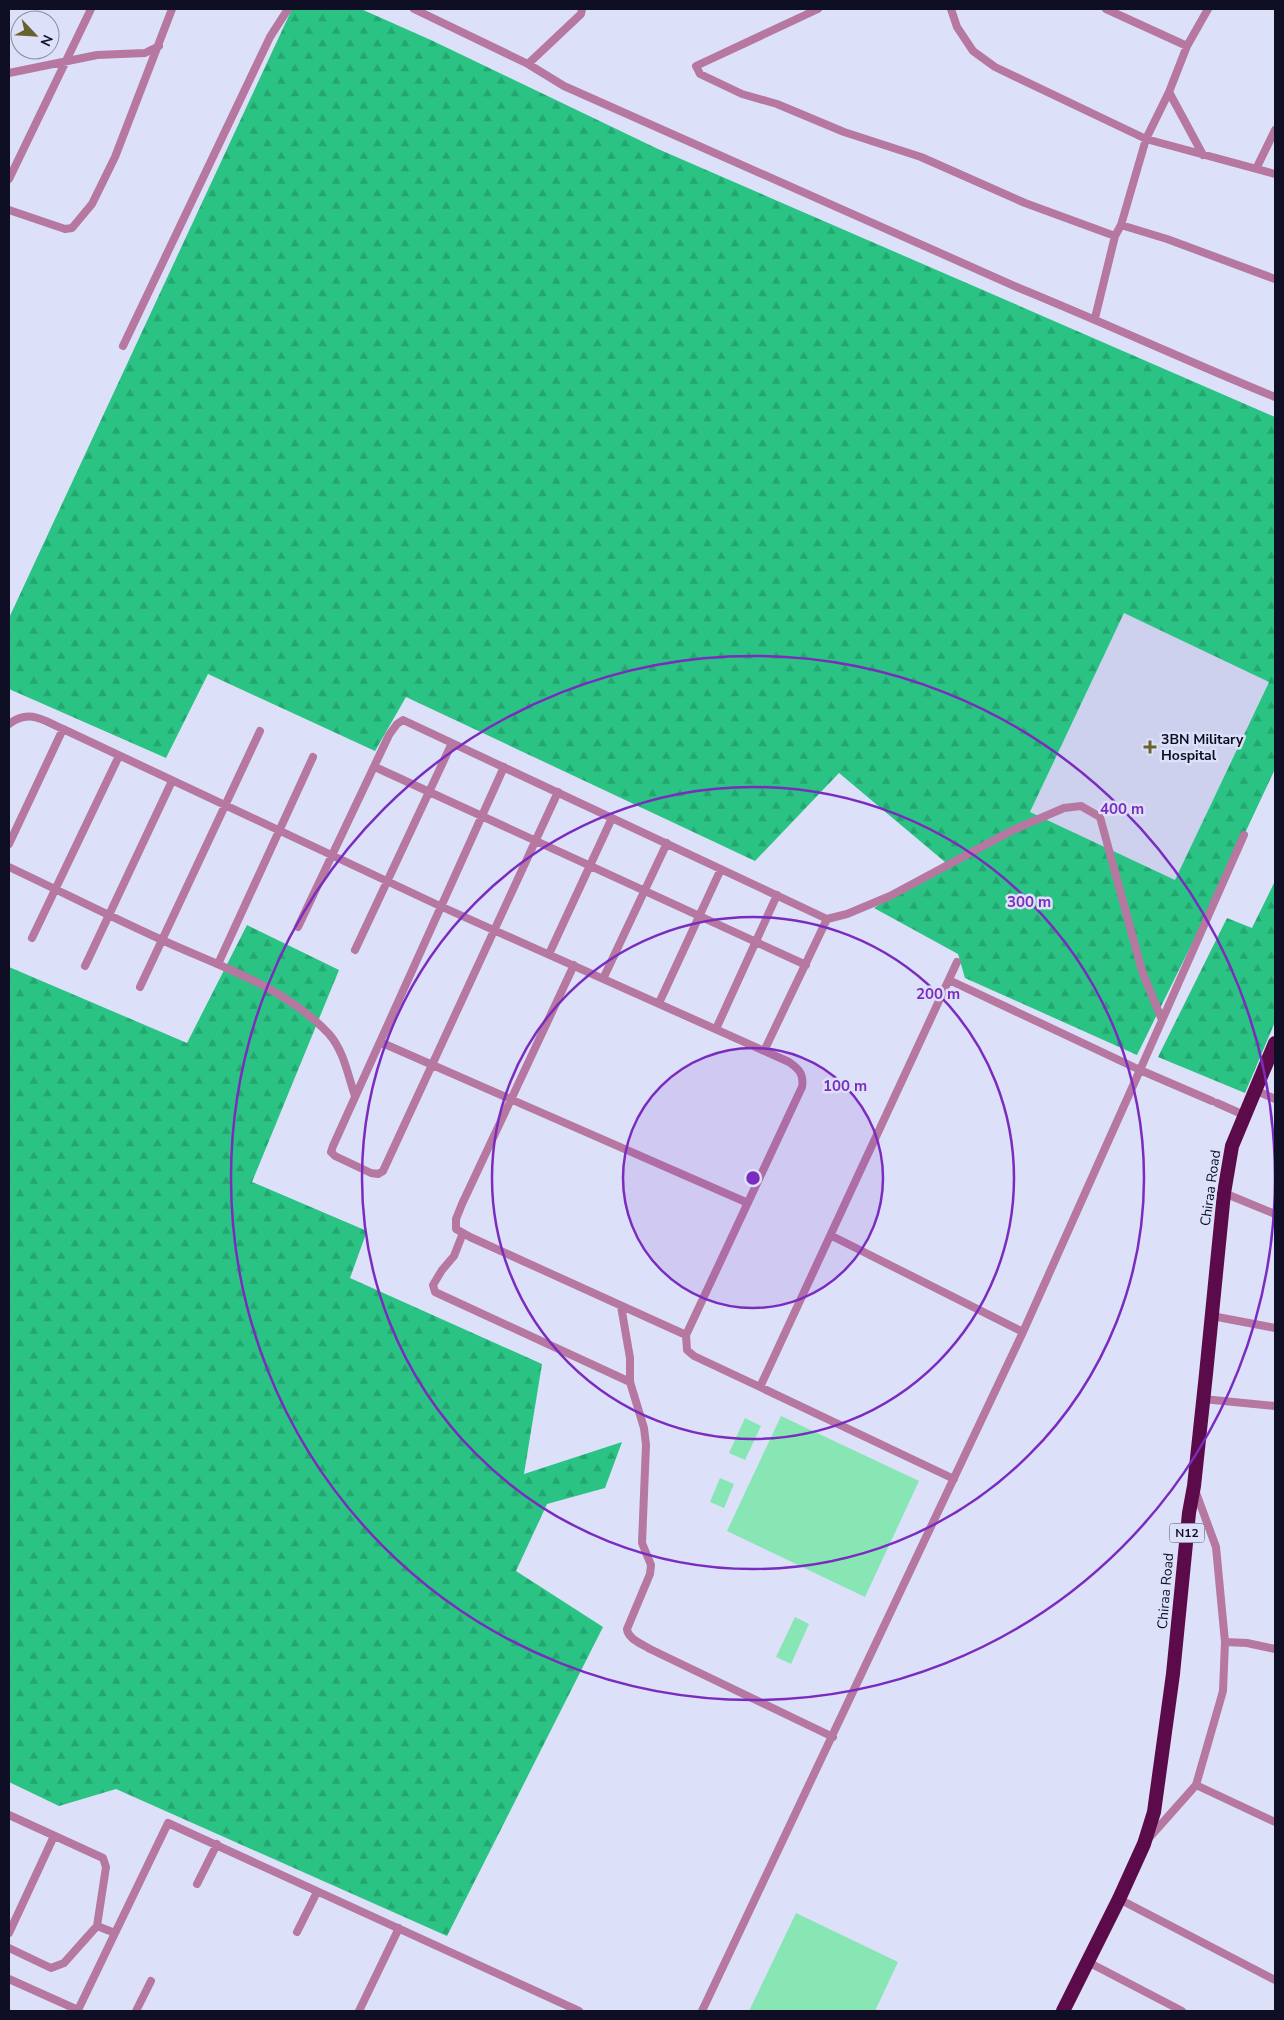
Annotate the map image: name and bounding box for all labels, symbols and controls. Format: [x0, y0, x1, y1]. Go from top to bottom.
north arrow [10, 10, 60, 60]
text: N [36, 32, 57, 49]
place label: 3BN Military Hospital [1161, 730, 1244, 765]
marker: 3BN Military Hospital [1143, 740, 1157, 754]
text: 400 m [1100, 799, 1144, 819]
text: 300 m [1007, 892, 1051, 912]
text: 200 m [916, 984, 960, 1004]
text: 100 m [823, 1076, 867, 1096]
street label: Chiraa Road [1196, 1149, 1225, 1227]
centre of rings [744, 1169, 762, 1187]
road number: N12 [1170, 1524, 1204, 1542]
street label: Chiraa Road [1153, 1552, 1178, 1630]

